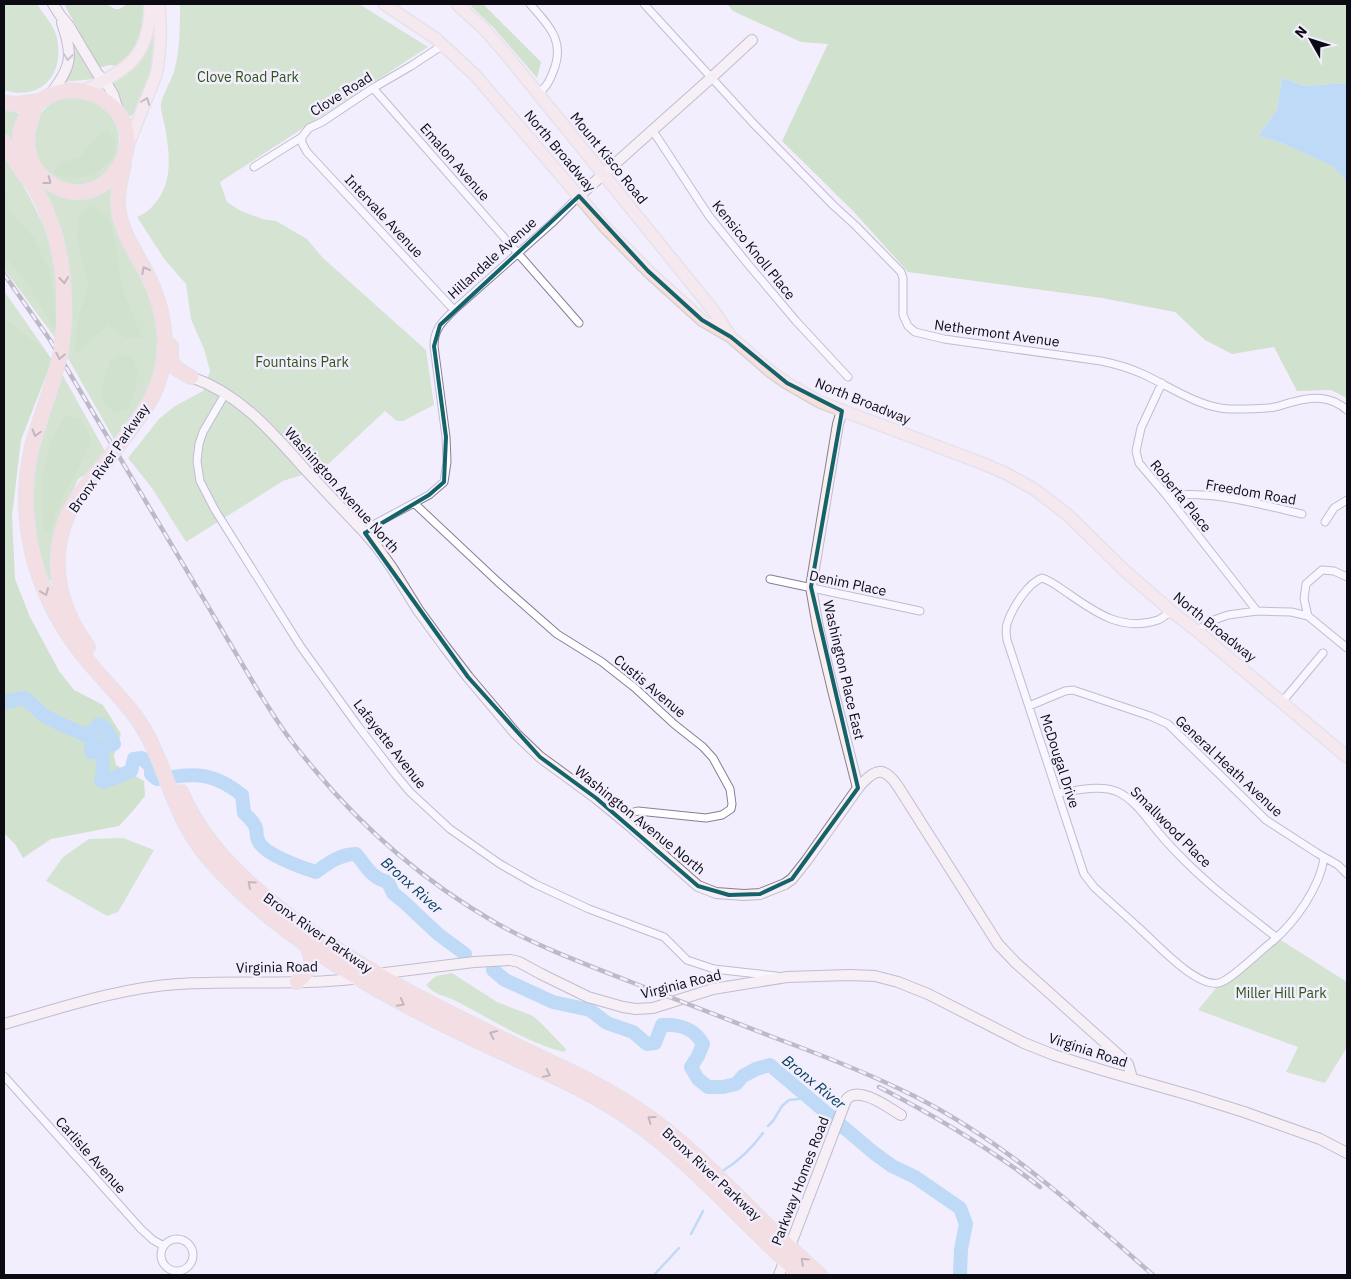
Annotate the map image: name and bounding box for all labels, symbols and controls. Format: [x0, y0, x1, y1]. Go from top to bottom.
north arrow [1286, 15, 1336, 65]
text: N [1291, 22, 1311, 41]
one-way arrow [63, 54, 74, 62]
park label: Clove Road Park [197, 68, 300, 86]
street label: Clove Road [306, 68, 376, 120]
one-way arrow [140, 97, 150, 106]
street label: North Broadway [520, 106, 600, 196]
street label: Mount Kisco Road [567, 109, 651, 207]
street label: Emalon Avenue [416, 119, 494, 205]
street label: Intervale Avenue [341, 171, 427, 262]
one-way arrow [42, 175, 52, 184]
street label: Kensico Knoll Place [708, 197, 800, 303]
street label: Hillandale Avenue [444, 213, 540, 303]
one-way arrow [141, 266, 151, 275]
one-way arrow [58, 276, 69, 284]
street label: Nethermont Avenue [933, 315, 1061, 351]
one-way arrow [55, 351, 66, 360]
park label: Fountains Park [255, 353, 349, 371]
street label: North Broadway [812, 374, 914, 428]
street label: Bronx River Parkway [65, 400, 153, 516]
street label: Washington Avenue North [281, 423, 403, 557]
one-way arrow [32, 429, 42, 437]
street label: Roberta Place [1146, 456, 1216, 536]
street label: Freedom Road [1204, 475, 1298, 509]
street label: Denim Place [808, 566, 889, 600]
one-way arrow [39, 587, 50, 596]
street label: North Broadway [1170, 588, 1260, 666]
street label: Washington Place East [819, 599, 869, 741]
street label: Custis Avenue [610, 651, 690, 722]
street label: Lafayette Avenue [350, 696, 431, 792]
street label: General Heath Avenue [1171, 711, 1287, 821]
street label: McDougal Drive [1036, 712, 1084, 811]
street label: Washington Avenue North [571, 762, 709, 878]
street label: Smallwood Place [1127, 783, 1216, 872]
water label: Bronx River [377, 852, 447, 918]
one-way arrow [247, 881, 256, 890]
street label: Bronx River Parkway [260, 889, 376, 977]
street label: Virginia Road [236, 957, 318, 977]
street label: Virginia Road [639, 965, 723, 1003]
park label: Miller Hill Park [1235, 984, 1327, 1002]
one-way arrow [396, 996, 405, 1006]
street label: Virginia Road [1046, 1029, 1130, 1071]
one-way arrow [489, 1030, 498, 1040]
water label: Bronx River [778, 1051, 850, 1114]
one-way arrow [542, 1068, 551, 1078]
street label: Carlisle Avenue [52, 1113, 130, 1197]
street label: Parkway Homes Road [767, 1114, 833, 1248]
one-way arrow [648, 1116, 657, 1124]
street label: Bronx River Parkway [659, 1123, 765, 1225]
one-way arrow [801, 1258, 810, 1267]

